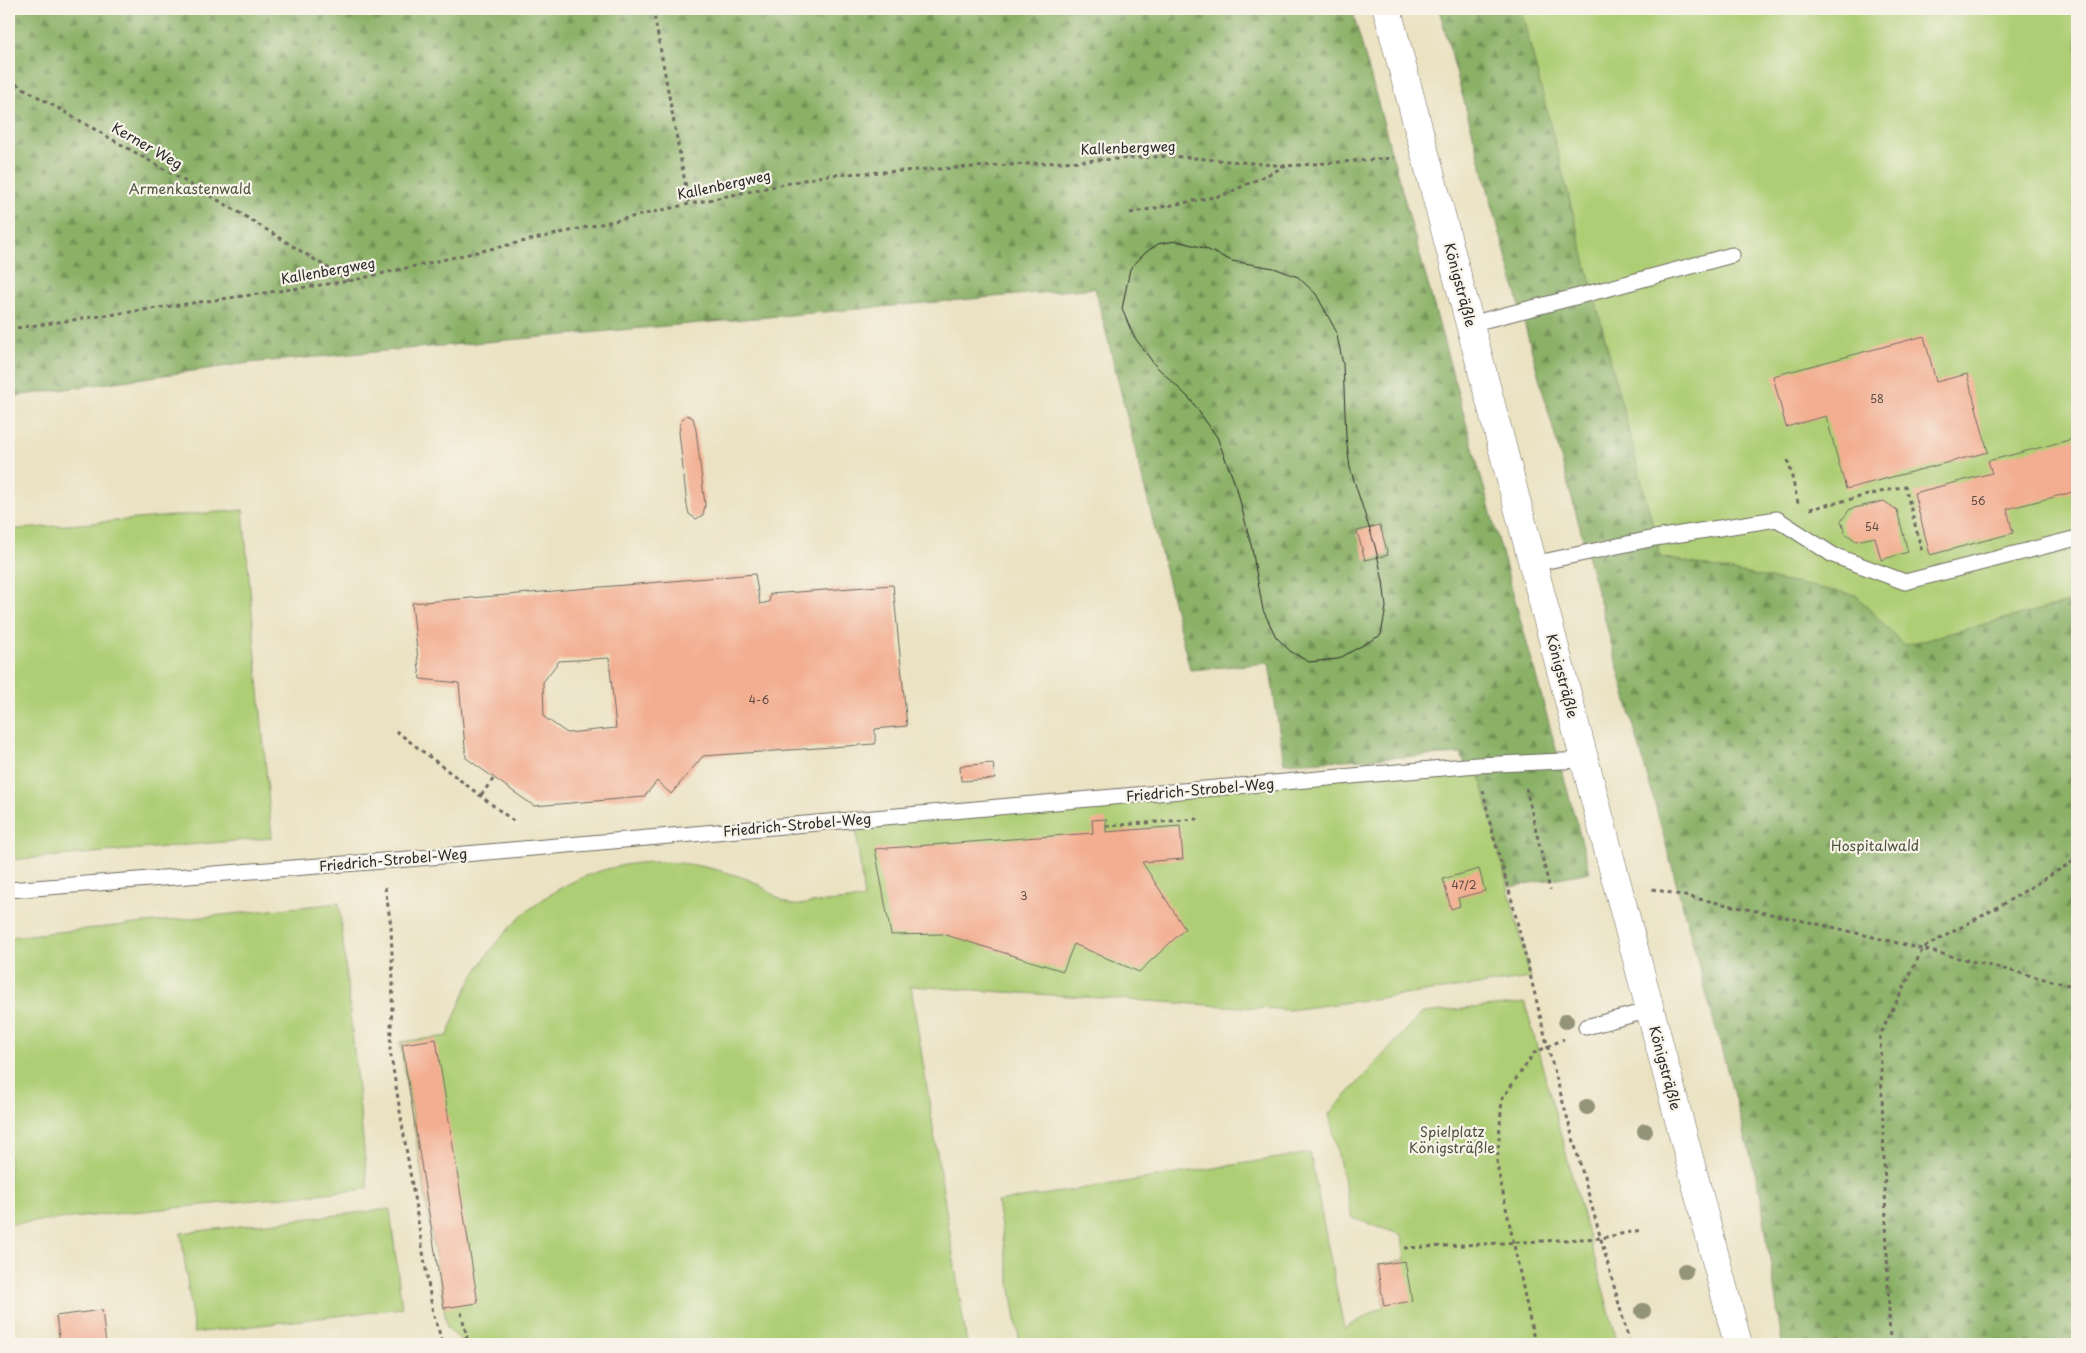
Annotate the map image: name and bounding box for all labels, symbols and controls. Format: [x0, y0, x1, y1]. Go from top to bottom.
street label: Kerner Weg [108, 117, 187, 174]
street label: Kallenbergweg [1080, 135, 1176, 160]
street label: Kallenbergweg [675, 164, 773, 205]
park label: Armenkastenwald [129, 178, 252, 199]
street label: Königsträßle [1439, 240, 1482, 329]
street label: Kallenbergweg [279, 252, 377, 289]
house number: 58 [1870, 390, 1884, 407]
house number: 56 [1971, 492, 1986, 509]
house number: 54 [1865, 518, 1879, 535]
street label: Königsträßle [1541, 631, 1584, 720]
house number: 4-6 [749, 691, 769, 708]
street label: Friedrich-Strobel-Weg [1125, 773, 1275, 806]
street label: Friedrich-Strobel-Weg [722, 808, 872, 841]
park label: Hospitalwald [1831, 835, 1919, 856]
street label: Friedrich-Strobel-Weg [318, 843, 468, 876]
house number: 47/2 [1451, 876, 1477, 893]
house number: 3 [1020, 887, 1028, 904]
street label: Königsträßle [1644, 1023, 1687, 1112]
park label: Spielplatz Königsträßle [1409, 1121, 1495, 1158]

